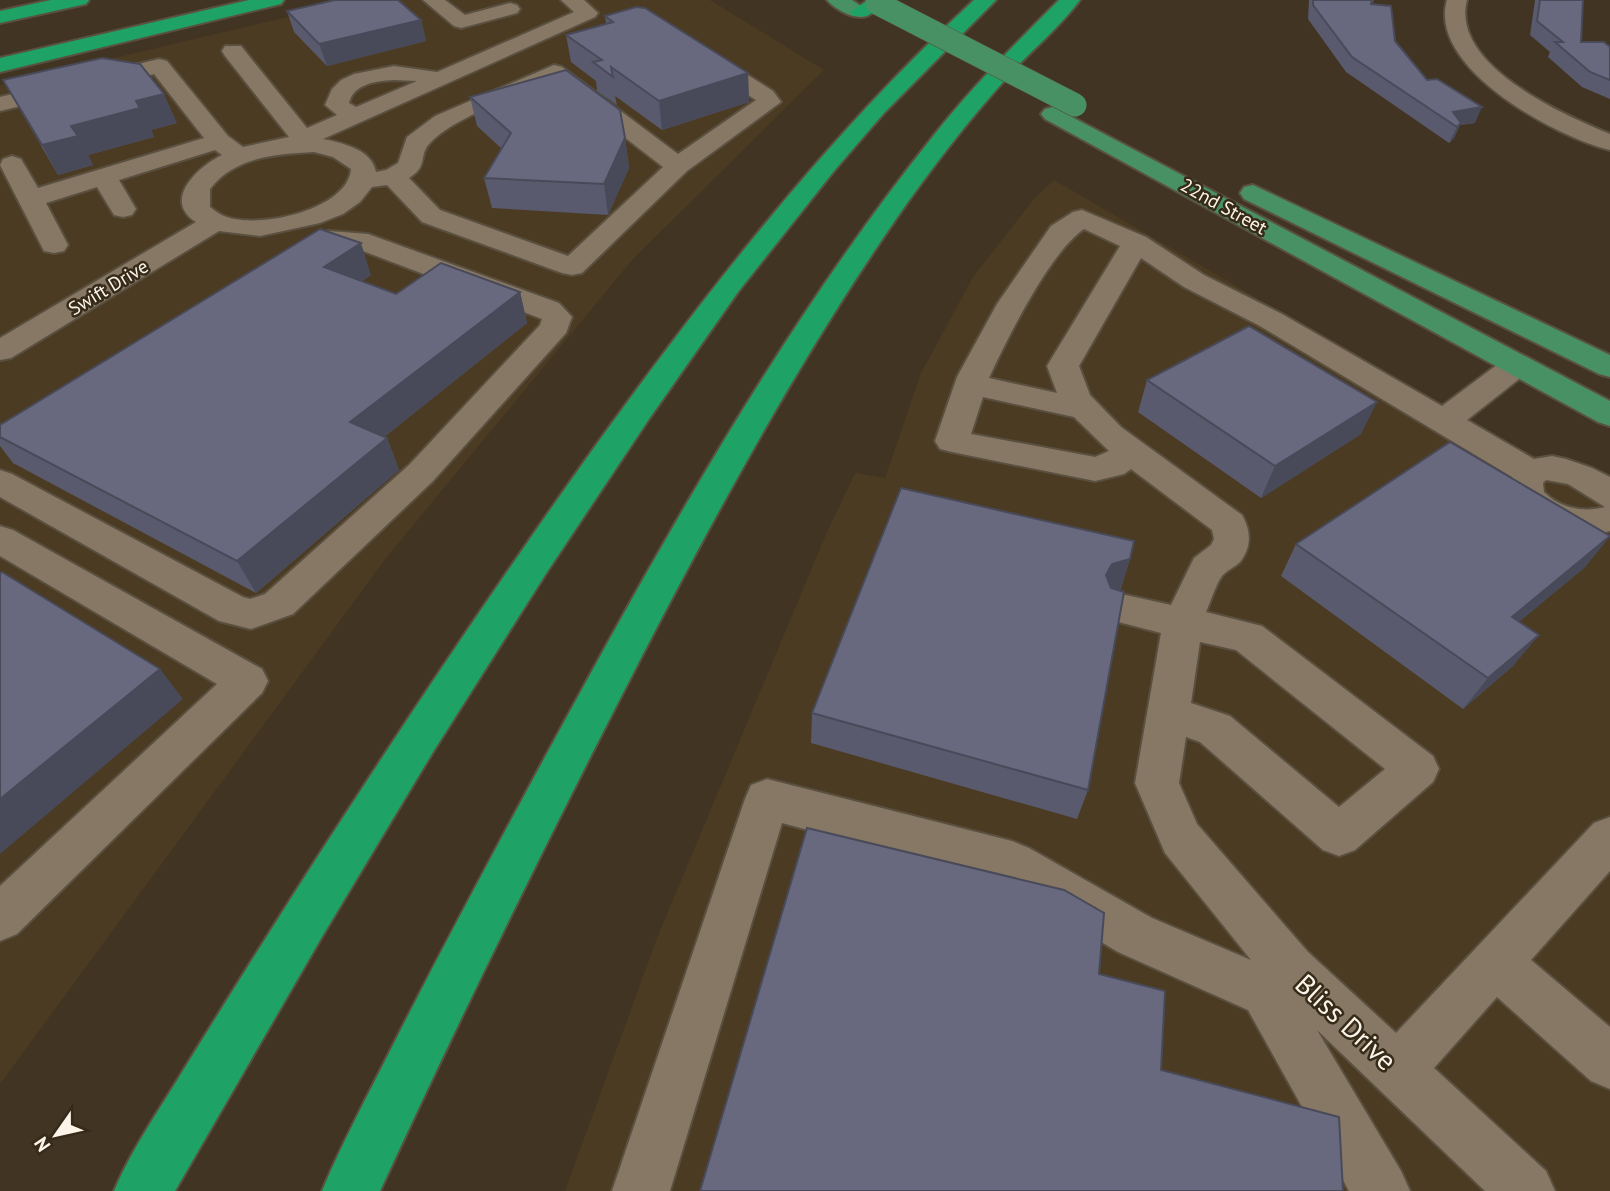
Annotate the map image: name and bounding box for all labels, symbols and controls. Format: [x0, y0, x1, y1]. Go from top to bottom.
street label: 22nd Street [1177, 172, 1272, 240]
street label: Swift Drive [64, 254, 152, 320]
street label: Bliss Drive [1288, 965, 1405, 1078]
north arrow [21, 1100, 91, 1170]
text: N [28, 1133, 55, 1156]

